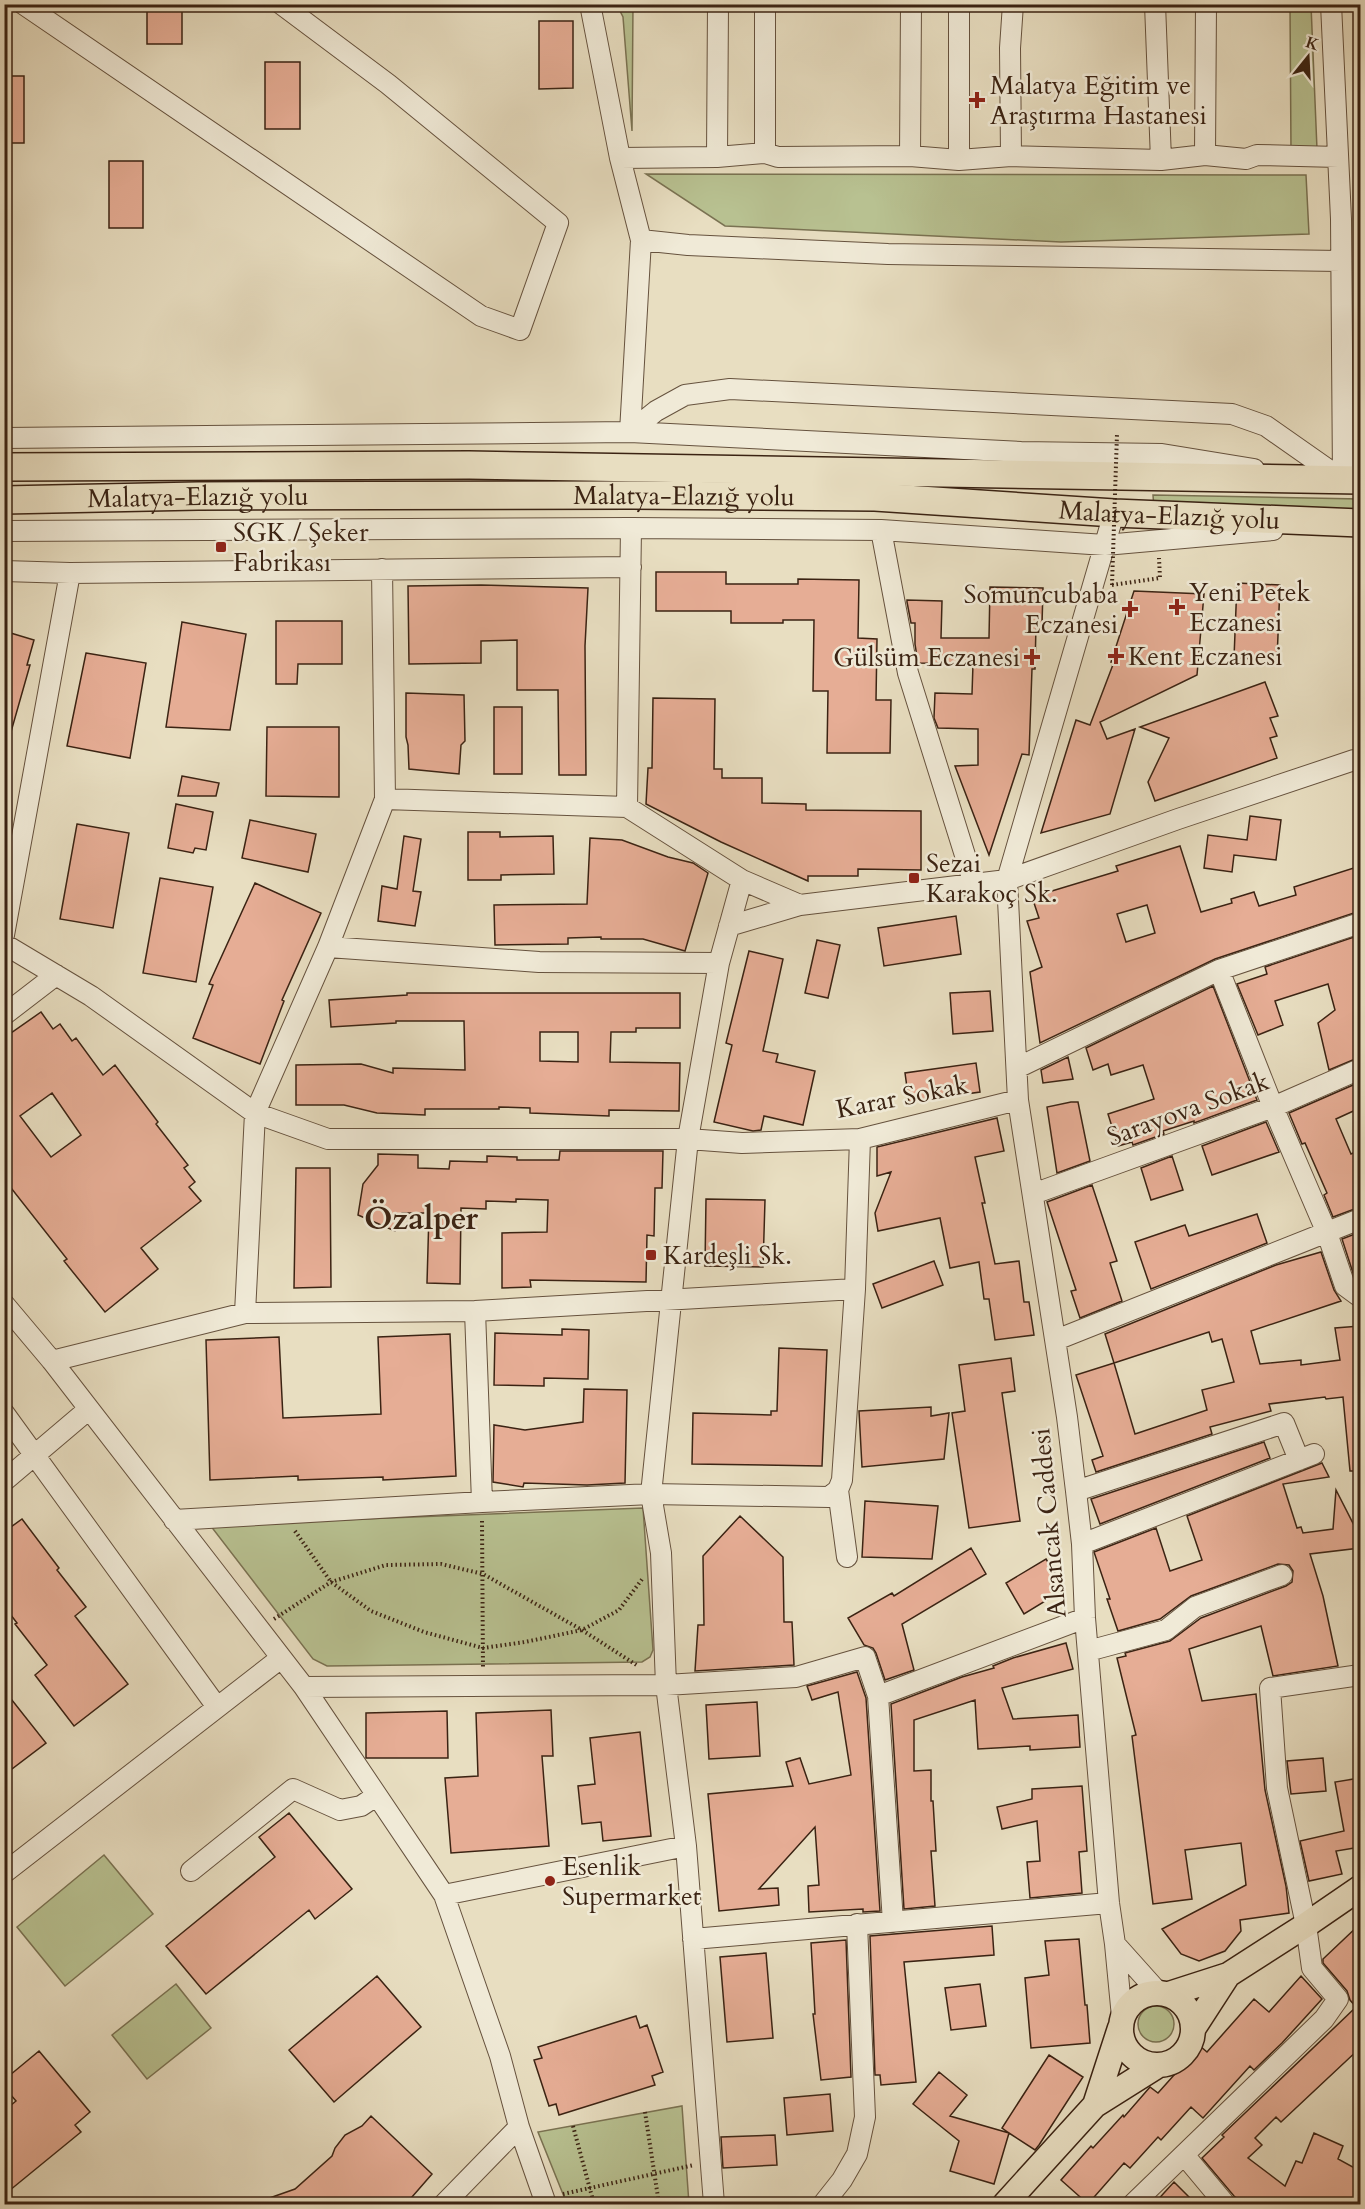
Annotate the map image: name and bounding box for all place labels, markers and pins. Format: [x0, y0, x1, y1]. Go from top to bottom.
place label: Malatya Eğitim ve Araştırma Hastanesi [990, 68, 1207, 133]
marker: Malatya Eğitim ve Araştırma Hastanesi [968, 91, 986, 109]
place label: SGK / Şeker Fabrikası [233, 515, 369, 580]
marker: SGK / Şeker Fabrikası [214, 540, 228, 554]
place label: Yeni Petek Eczanesi [1189, 575, 1310, 640]
place label: Somuncubaba Eczanesi [963, 577, 1118, 642]
marker: Yeni Petek Eczanesi [1170, 600, 1184, 614]
marker: Somuncubaba Eczanesi [1123, 602, 1137, 616]
place label: Kent Eczanesi [1128, 639, 1282, 674]
place label: Gülsüm Eczanesi [833, 640, 1020, 675]
marker: Kent Eczanesi [1109, 649, 1123, 663]
marker: Gülsüm Eczanesi [1025, 650, 1039, 664]
place label: Sezai Karakoç Sk. [926, 846, 1058, 911]
marker: Sezai Karakoç Sk. [907, 871, 921, 885]
place label: Kardeşli Sk. [663, 1238, 792, 1273]
marker: Kardeşli Sk. [644, 1248, 658, 1262]
place label: Esenlik Supermarket [562, 1849, 701, 1914]
marker: Esenlik Supermarket [543, 1874, 557, 1888]

